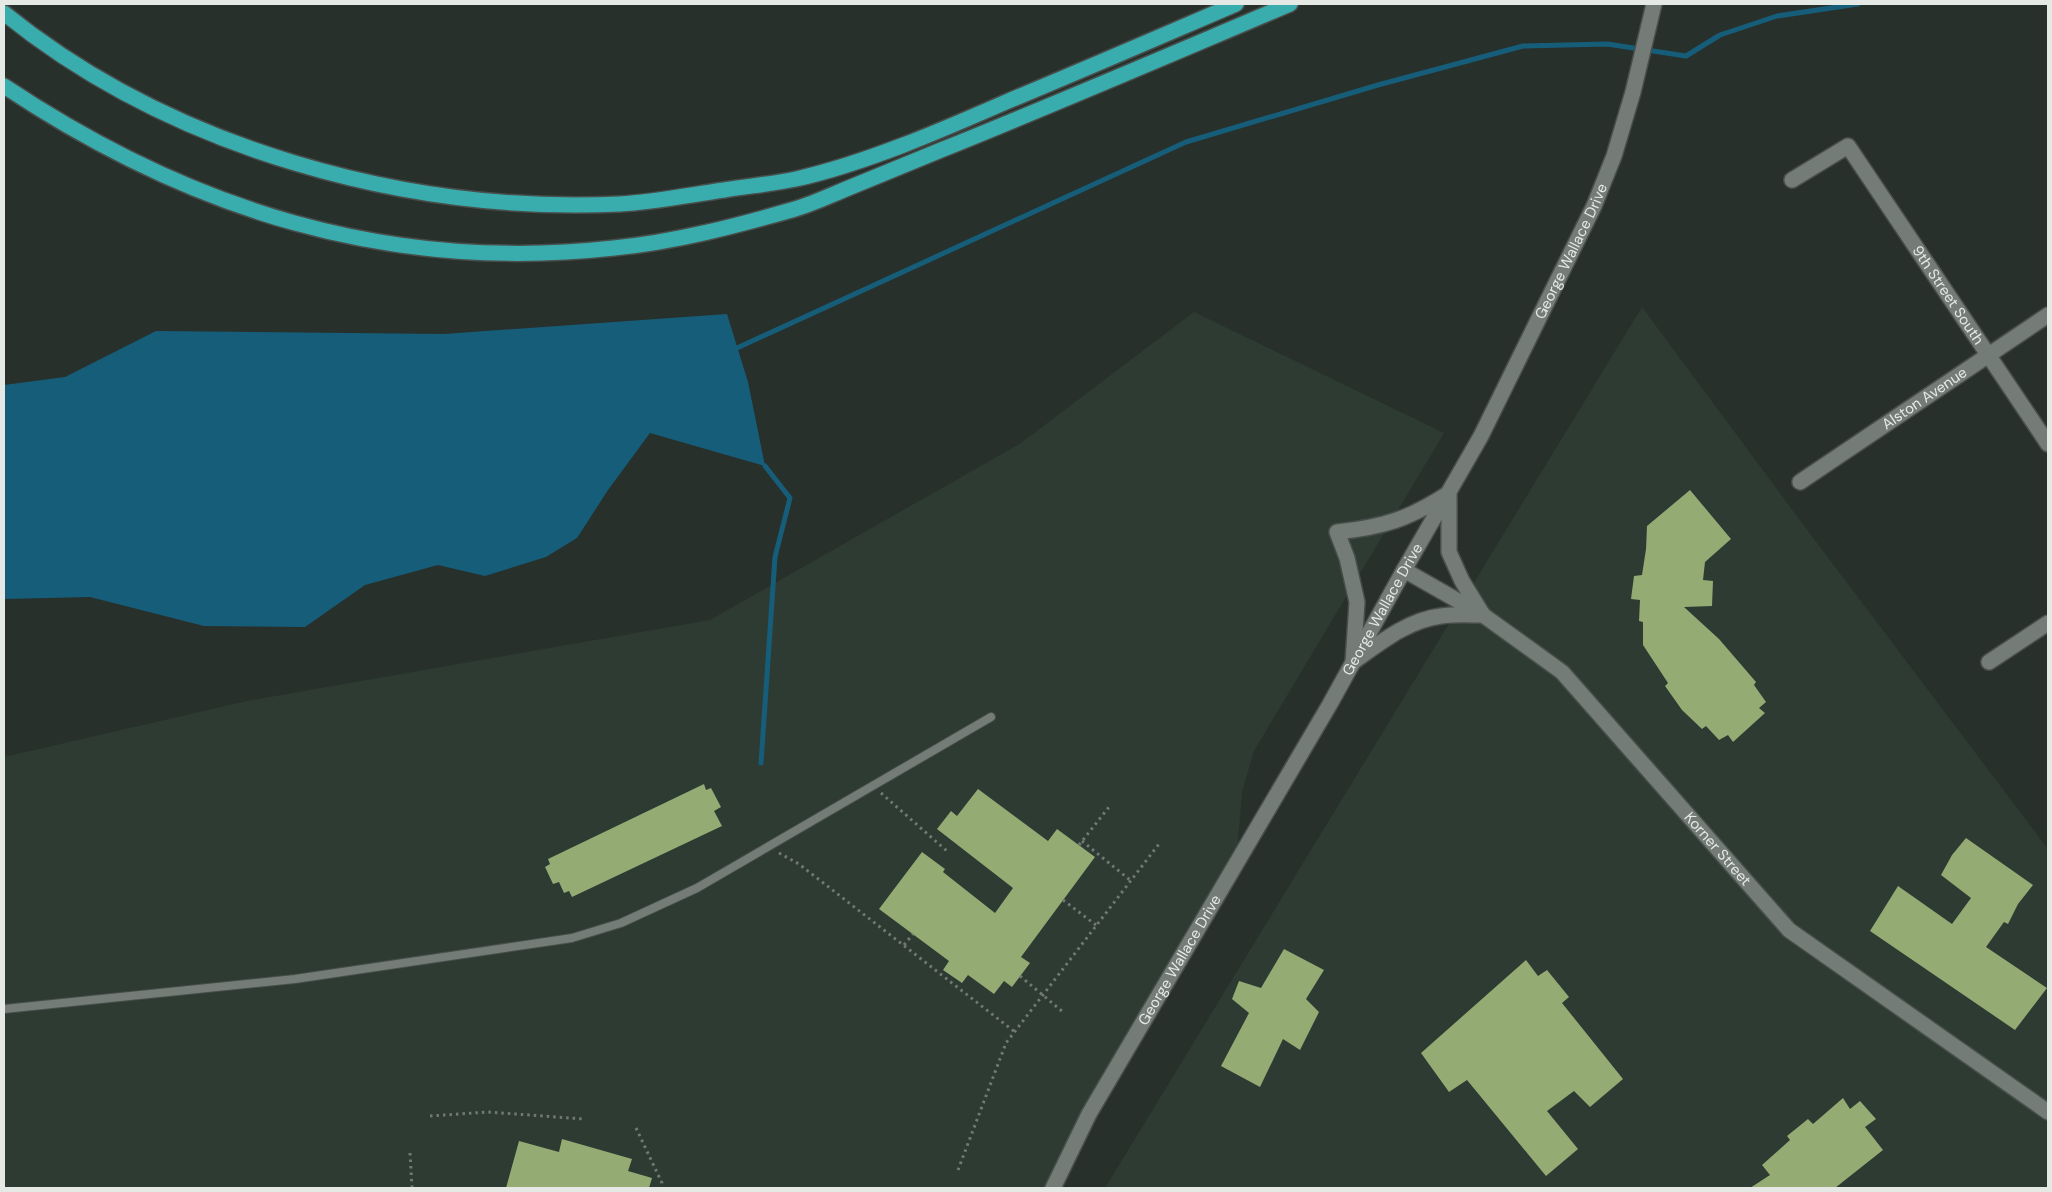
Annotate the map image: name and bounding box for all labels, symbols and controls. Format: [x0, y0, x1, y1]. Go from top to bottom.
street label: George Wallace Drive [1530, 181, 1612, 323]
street label: 9th Street South [1908, 242, 1988, 348]
street label: Alston Avenue [1878, 362, 1971, 434]
street label: George Wallace Drive [1338, 540, 1427, 679]
street label: Korner Street [1680, 808, 1756, 890]
street label: George Wallace Drive [1133, 891, 1226, 1029]

